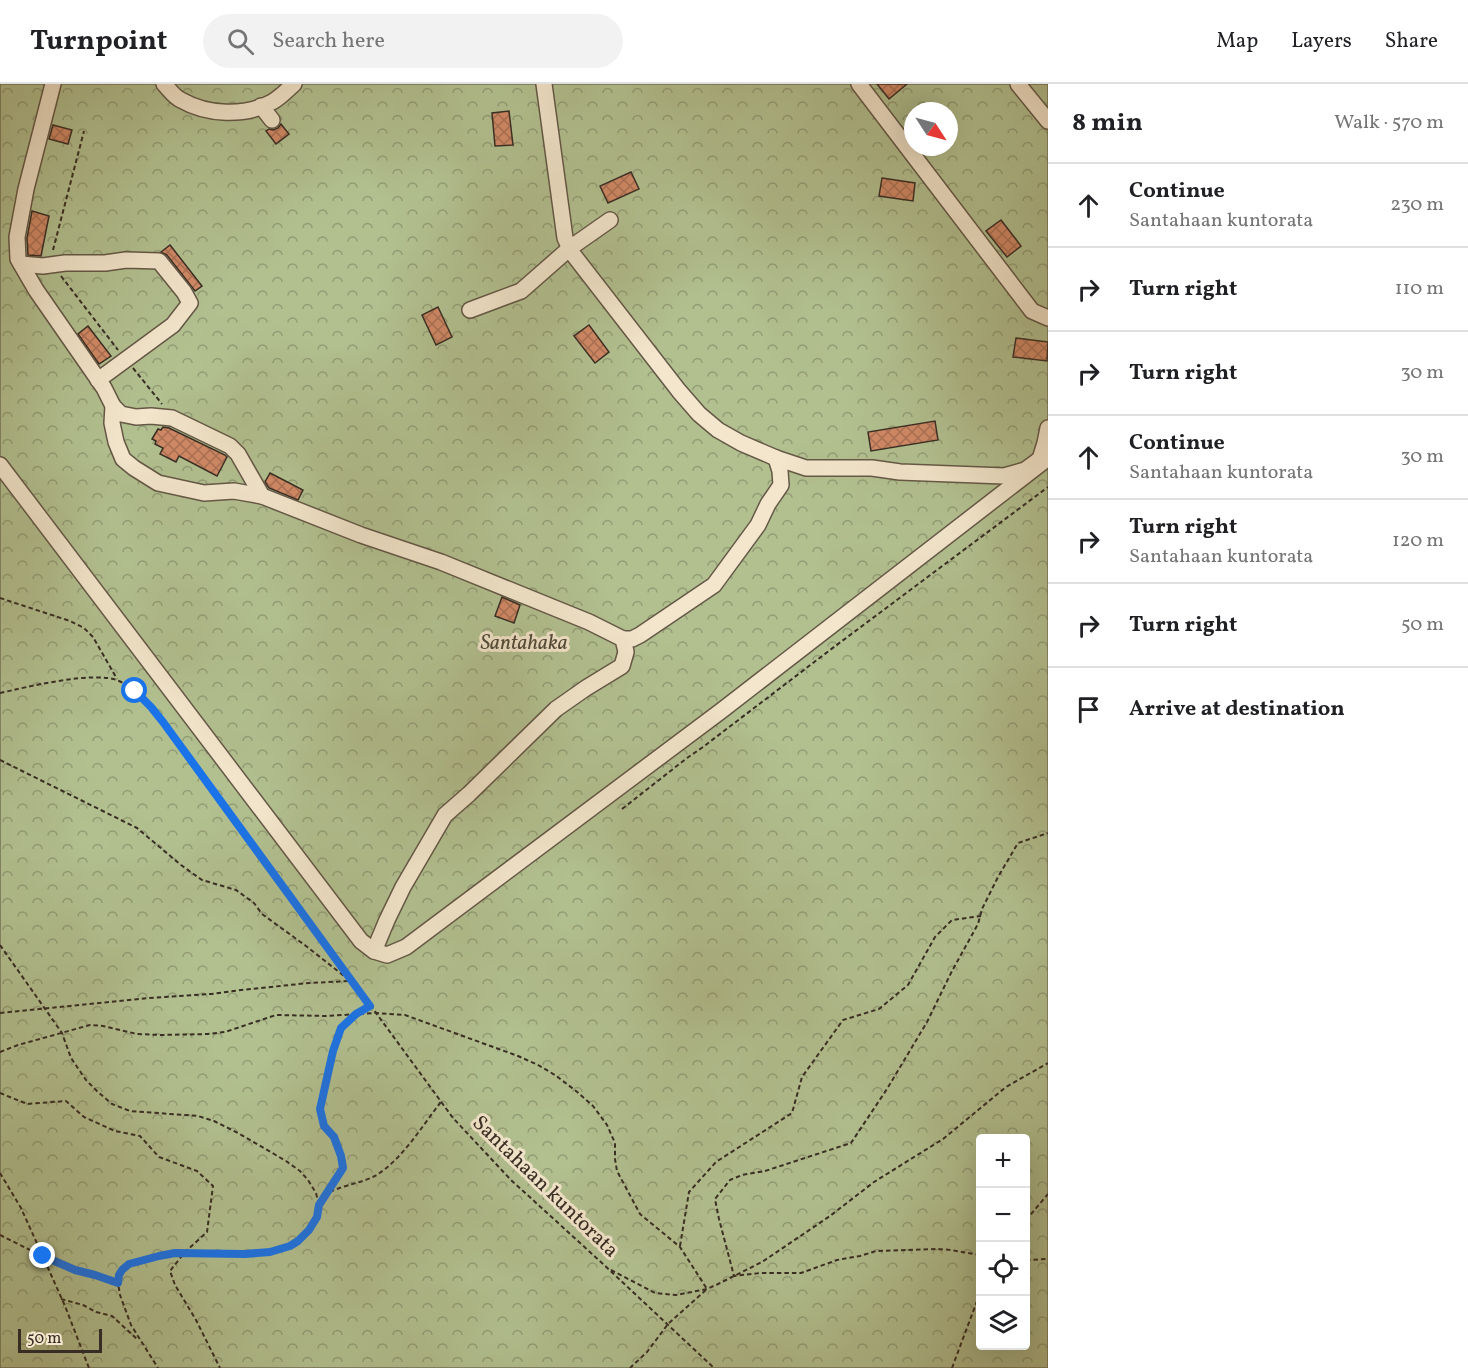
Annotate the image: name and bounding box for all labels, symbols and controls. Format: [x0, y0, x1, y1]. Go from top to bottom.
search box [203, 14, 623, 68]
text: Turnpoint [30, 22, 167, 61]
icon: search [224, 25, 257, 58]
text: Search here [272, 26, 385, 57]
text: Map [1216, 27, 1258, 56]
text: Layers [1291, 27, 1352, 56]
text: Share [1385, 27, 1438, 56]
north arrow [904, 102, 958, 156]
text: 8 min [1072, 105, 1143, 141]
text: Walk · 570 m [1334, 109, 1444, 137]
text: Continue [1129, 176, 1225, 207]
icon: ahead [1072, 189, 1105, 222]
text: 230 m [1390, 191, 1444, 219]
text: Santahaan kuntorata [1129, 207, 1313, 235]
icon: right [1072, 273, 1105, 306]
text: Turn right [1129, 274, 1237, 305]
text: 110 m [1395, 275, 1444, 303]
icon: right [1072, 357, 1105, 390]
text: Turn right [1129, 358, 1237, 389]
text: 30 m [1400, 359, 1444, 387]
text: Continue [1129, 428, 1225, 459]
icon: ahead [1072, 441, 1105, 474]
text: 30 m [1400, 443, 1444, 471]
text: Santahaan kuntorata [1129, 459, 1313, 487]
text: Turn right [1129, 512, 1237, 543]
icon: right [1072, 525, 1105, 558]
text: 120 m [1392, 527, 1444, 555]
text: Santahaan kuntorata [1129, 543, 1313, 571]
icon: right [1072, 609, 1105, 642]
text: Turn right [1129, 610, 1237, 641]
text: 50 m [1401, 611, 1444, 639]
park label: Santahaka [480, 629, 568, 658]
route start [121, 677, 147, 703]
icon: arrive [1072, 693, 1105, 726]
text: Arrive at destination [1129, 694, 1345, 725]
street label: Santahaan kuntorata [465, 1109, 625, 1265]
map controls [976, 1134, 1030, 1350]
button: + [976, 1134, 1030, 1188]
button: − [976, 1188, 1030, 1242]
route end [29, 1242, 55, 1268]
button: locate [976, 1242, 1030, 1296]
button: layers [976, 1296, 1030, 1350]
scale bar [18, 1326, 102, 1354]
text: 50 m [27, 1328, 61, 1350]

